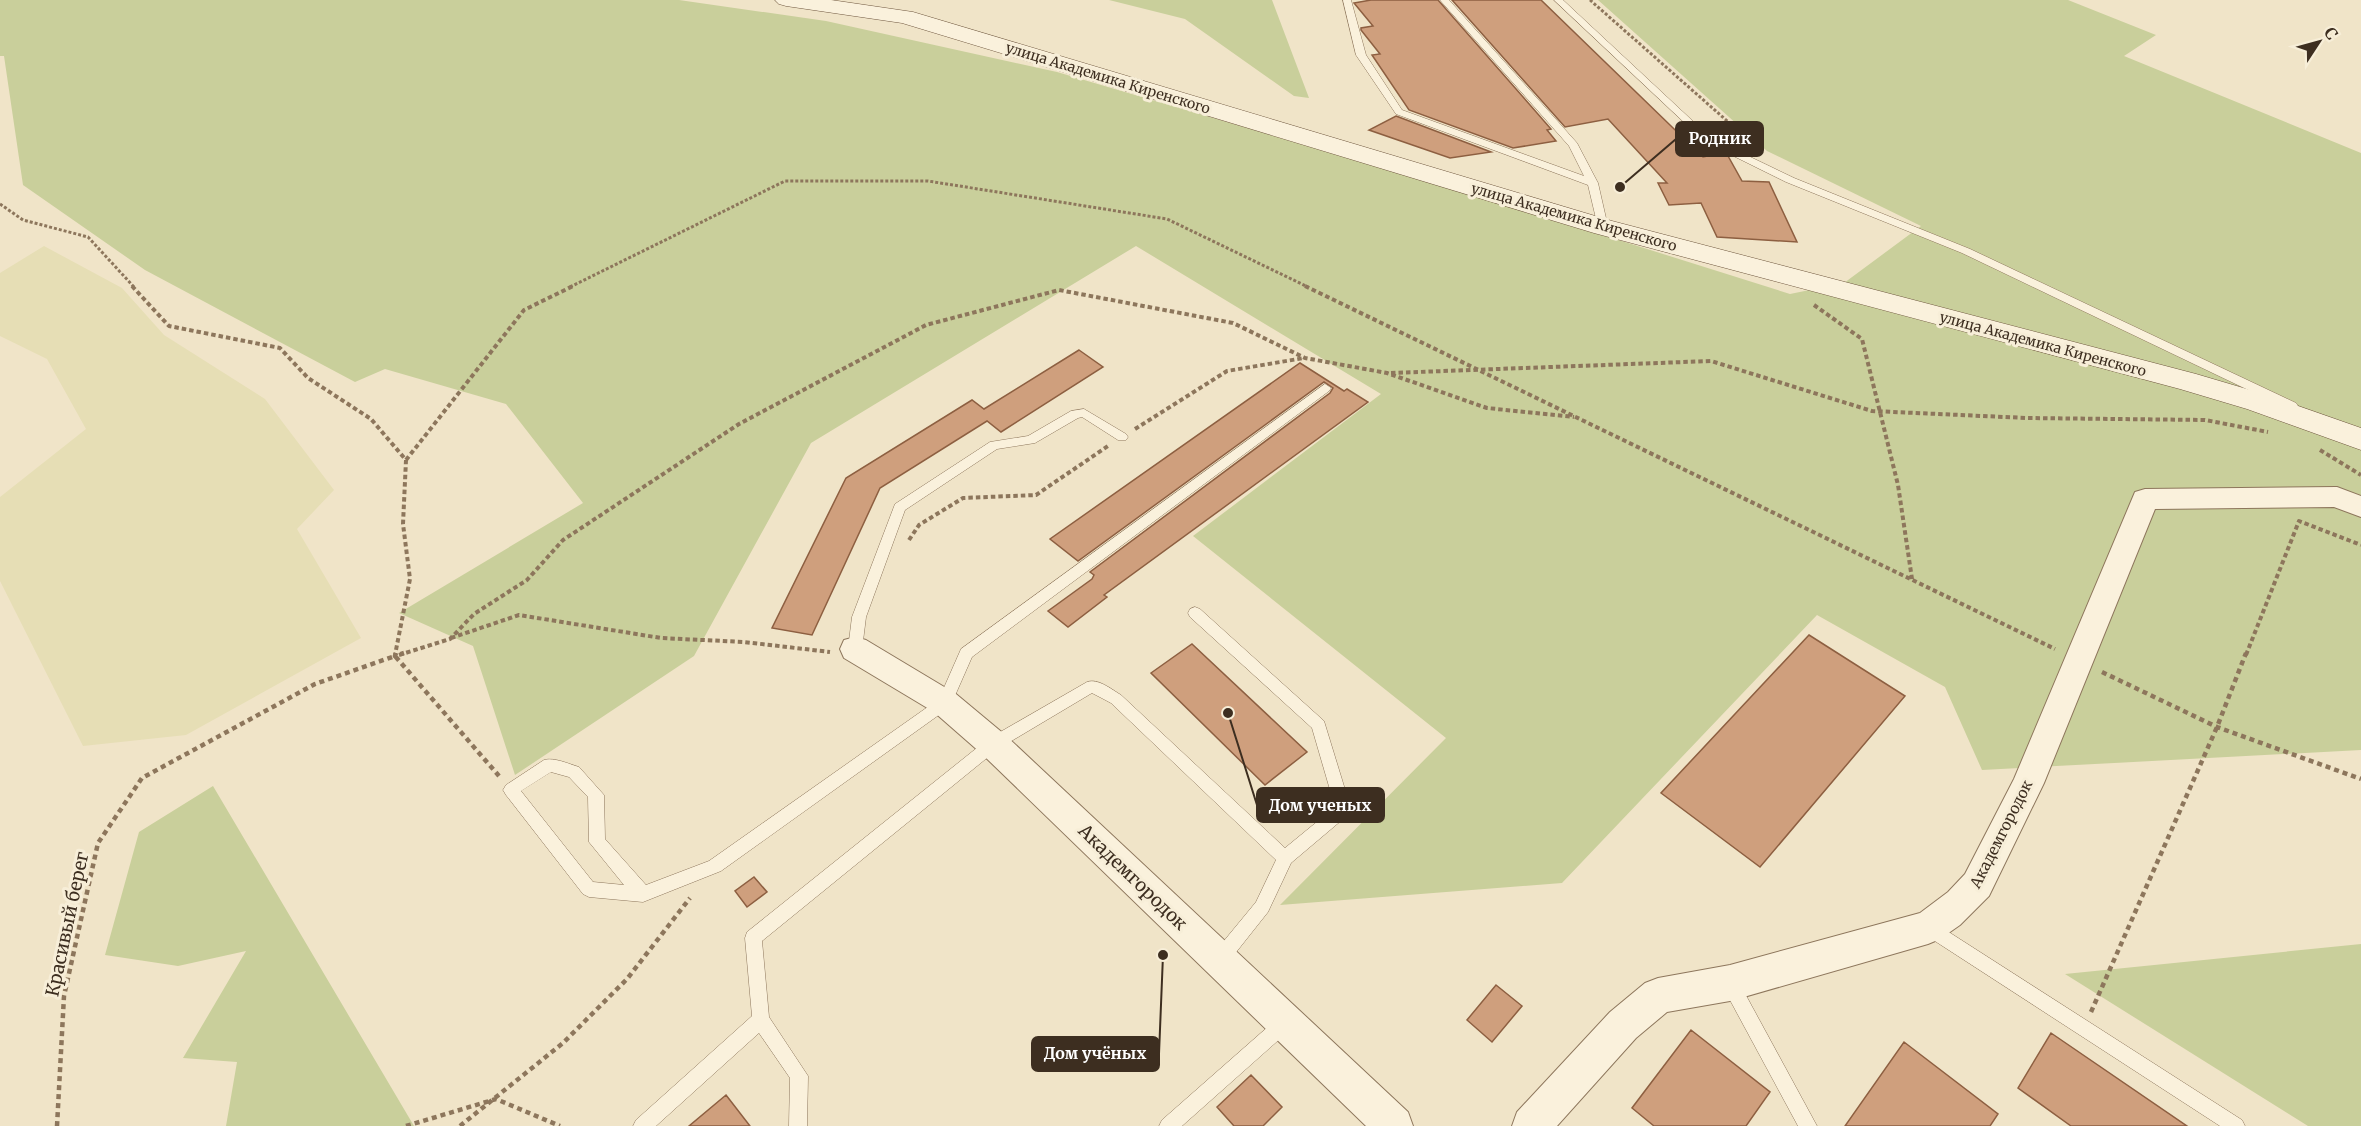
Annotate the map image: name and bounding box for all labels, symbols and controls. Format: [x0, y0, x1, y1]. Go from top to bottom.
north arrow [2289, 12, 2349, 72]
text: С [2320, 23, 2342, 43]
street label: улица Академика Киренского [1003, 38, 1213, 118]
callout: Родник [1676, 122, 1763, 156]
text: Родник [1689, 128, 1752, 148]
street label: улица Академика Киренского [1469, 179, 1679, 255]
street label: улица Академика Киренского [1938, 308, 2148, 380]
street label: Академгородок [1965, 776, 2037, 892]
callout: Дом ученых [1257, 788, 1384, 822]
text: Дом ученых [1269, 795, 1371, 815]
street label: Академгородок [1073, 818, 1193, 935]
street label: Красивый берег [40, 849, 94, 999]
callout: Дом учёных [1032, 1037, 1159, 1071]
text: Дом учёных [1044, 1043, 1146, 1063]

